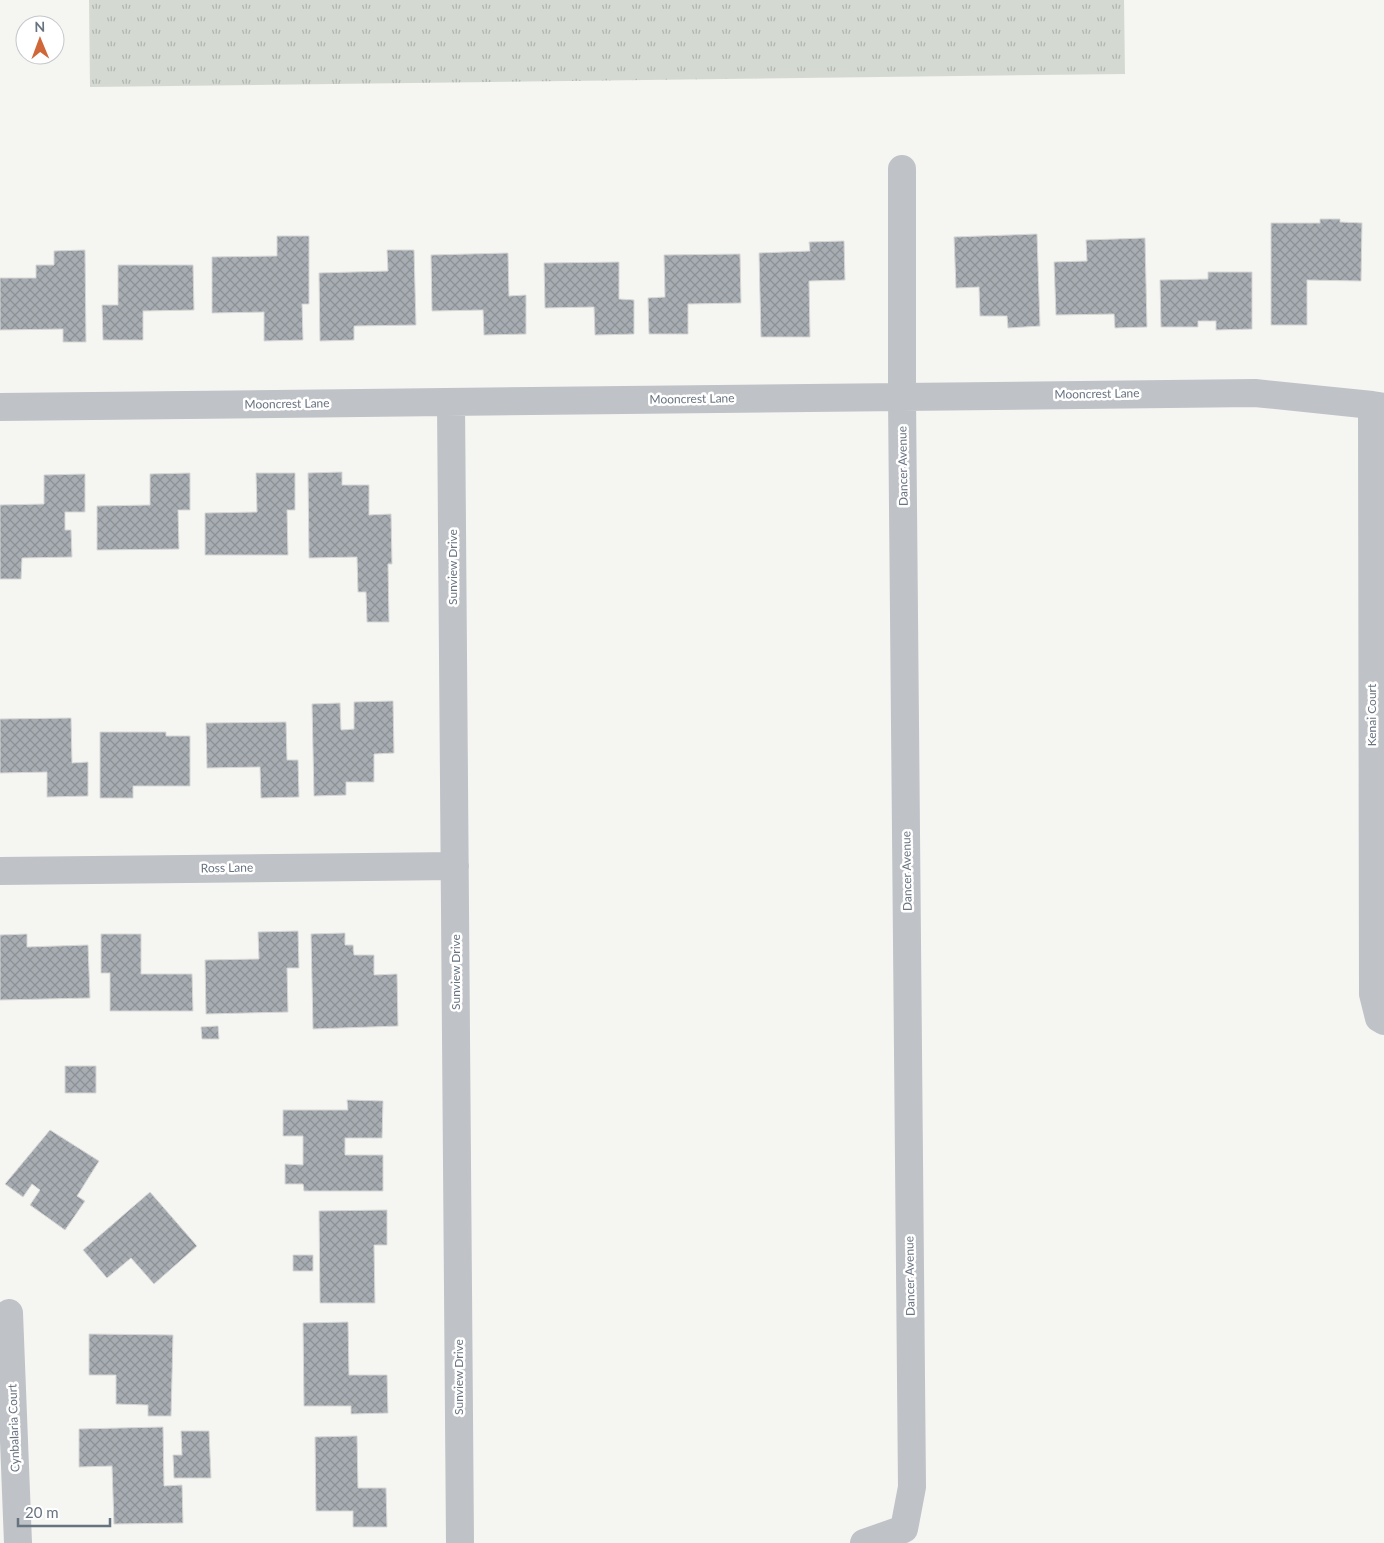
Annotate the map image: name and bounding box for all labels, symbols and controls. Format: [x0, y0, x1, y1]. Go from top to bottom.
north arrow [15, 15, 65, 65]
text: N [34, 18, 45, 35]
street label: Mooncrest Lane [1054, 385, 1140, 402]
street label: Mooncrest Lane [649, 390, 735, 407]
street label: Mooncrest Lane [244, 395, 330, 412]
street label: Dancer Avenue [894, 426, 911, 506]
street label: Sunview Drive [445, 529, 460, 605]
street label: Kenai Court [1364, 683, 1379, 746]
street label: Dancer Avenue [898, 831, 915, 911]
street label: Ross Lane [201, 860, 253, 875]
street label: Sunview Drive [448, 934, 463, 1010]
street label: Dancer Avenue [901, 1236, 918, 1316]
street label: Sunview Drive [451, 1339, 466, 1415]
street label: Cynbalaria Court [4, 1383, 23, 1473]
scale bar [18, 1496, 110, 1528]
text: 20 m [25, 1503, 59, 1521]

